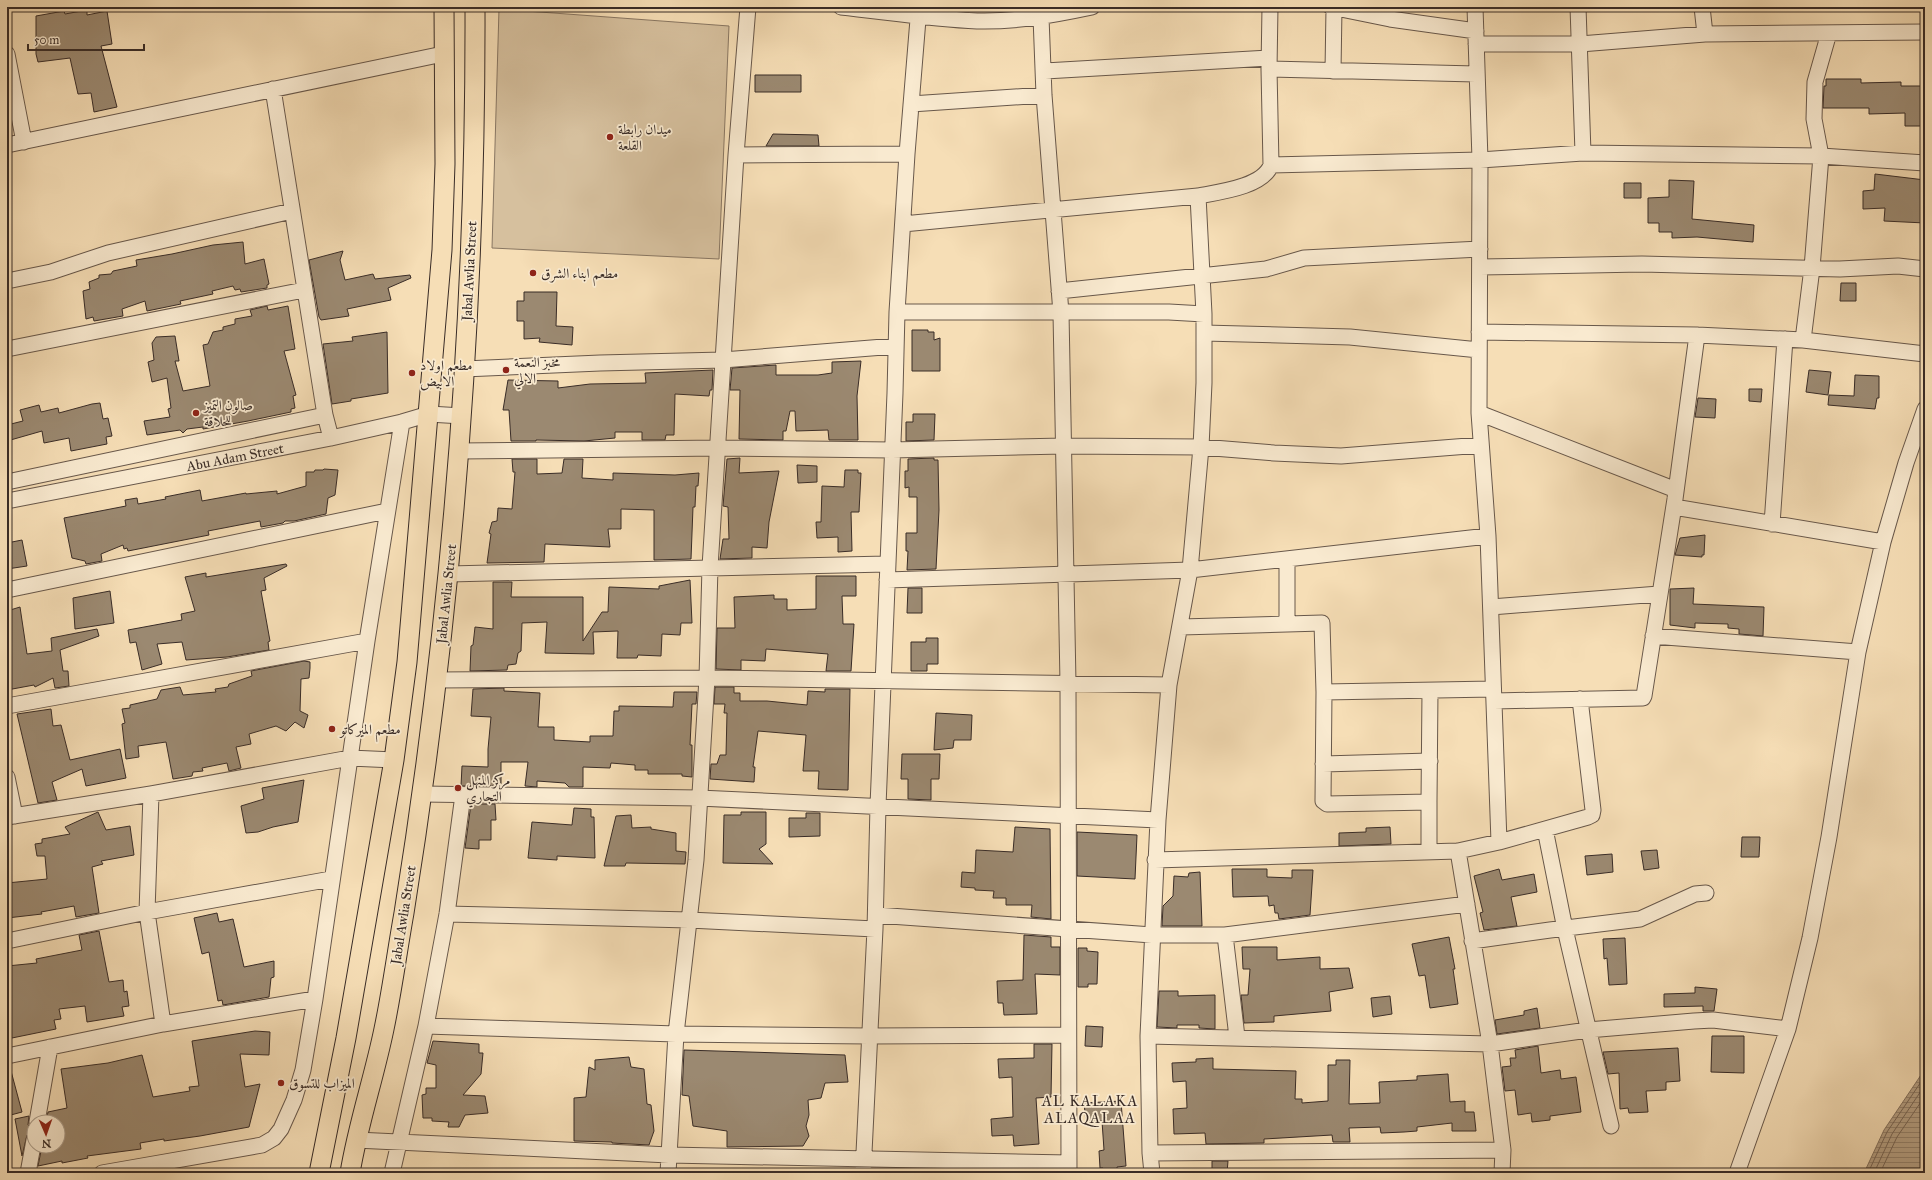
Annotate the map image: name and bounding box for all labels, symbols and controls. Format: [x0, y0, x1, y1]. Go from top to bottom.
scale bar [28, 26, 144, 52]
text: 50 m [34, 33, 59, 47]
place label: ميدان رابطة القلعة [618, 121, 672, 154]
marker: ميدان رابطة القلعة [605, 132, 615, 142]
street label: Jabal Awlia Street [458, 221, 482, 324]
place label: مطعم ابناء الشرق [541, 265, 618, 287]
marker: مطعم ابناء الشرق [528, 268, 538, 278]
place label: مخبز النعمة الالي [514, 354, 561, 390]
place label: مطعم اولاد الابيض [420, 357, 473, 391]
marker: مخبز النعمة الالي [501, 365, 511, 375]
marker: مطعم اولاد الابيض [407, 368, 417, 378]
place label: صالون التميز للحلاقة [202, 397, 253, 430]
marker: صالون التميز للحلاقة [191, 408, 201, 418]
street label: Abu Adam Street [184, 440, 285, 475]
street label: Jabal Awlia Street [433, 543, 461, 647]
place label: مطعم الميركاتو [338, 721, 401, 743]
marker: مطعم الميركاتو [327, 724, 337, 734]
place label: مركز المنهل التجاري [466, 772, 510, 808]
marker: مركز المنهل التجاري [453, 783, 463, 793]
street label: Jabal Awlia Street [387, 864, 421, 968]
place label: الميزاب للتسوق [289, 1075, 355, 1092]
marker: الميزاب للتسوق [276, 1078, 286, 1088]
district label: AL KALAKA ALAQALAA [1041, 1092, 1138, 1127]
north arrow [26, 1114, 66, 1154]
text: N [41, 1137, 51, 1150]

